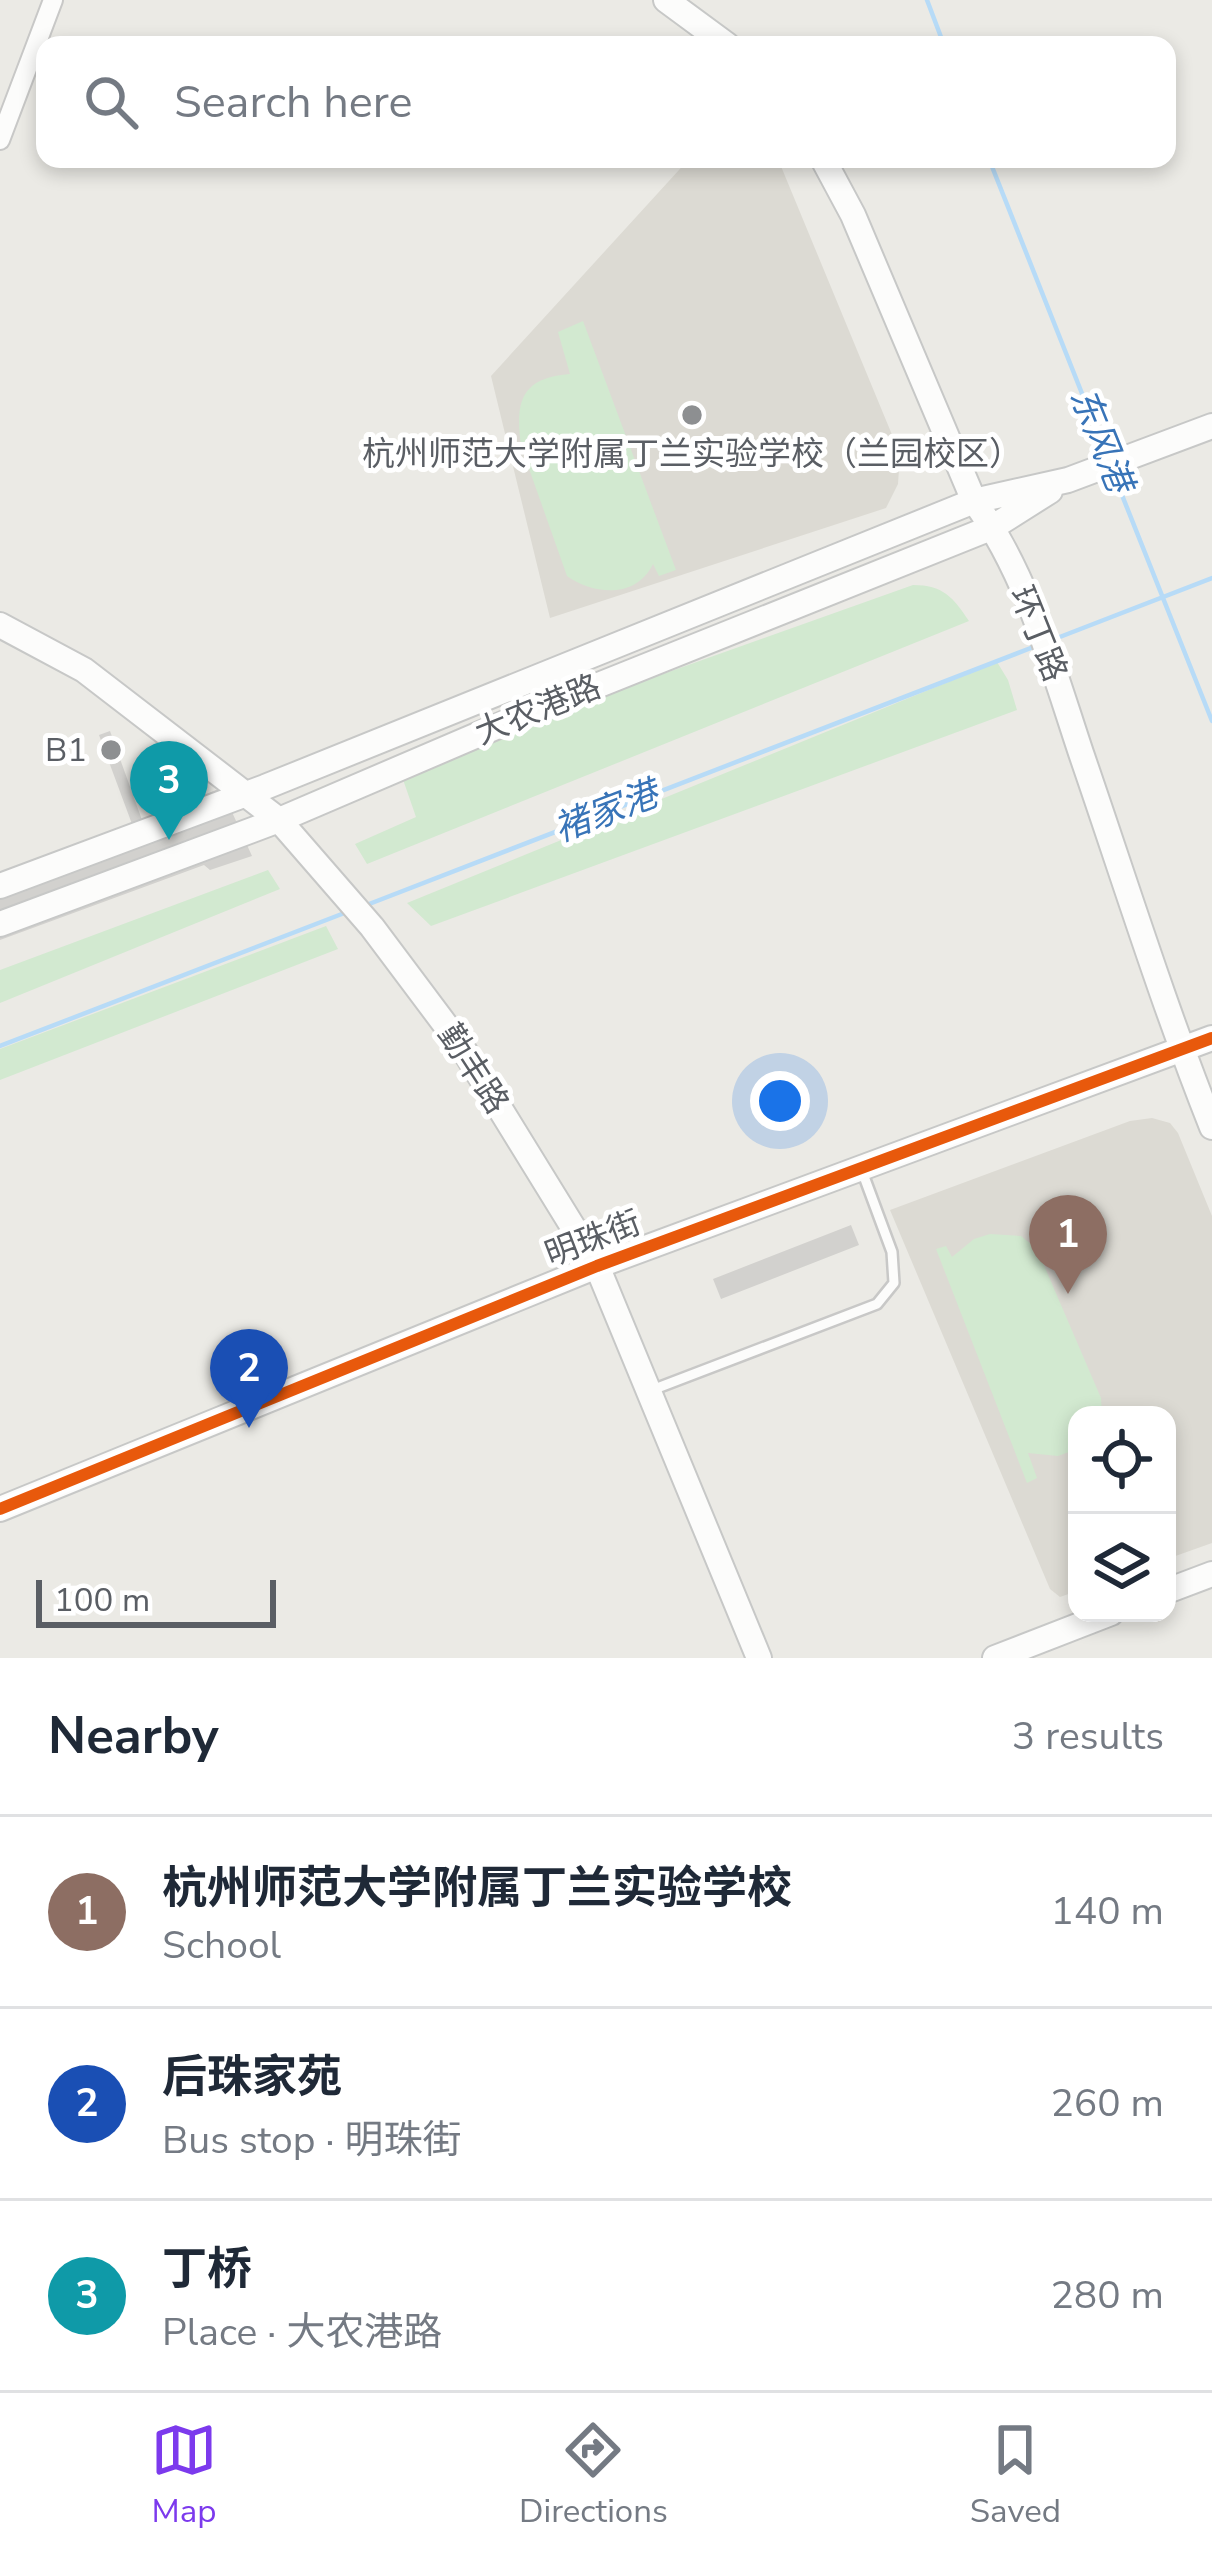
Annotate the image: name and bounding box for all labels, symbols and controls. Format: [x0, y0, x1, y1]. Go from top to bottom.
search box [36, 36, 1176, 168]
icon: search [78, 69, 144, 135]
text: Search here [174, 72, 413, 133]
water label: 东风港 [1058, 381, 1146, 504]
marker: 杭州师范大学附属丁兰实验学校（兰园校区） [679, 402, 705, 428]
place label: 杭州师范大学附属丁兰实验学校（兰园校区） [362, 432, 1022, 477]
street label: 环丁路 [999, 580, 1077, 688]
street label: 大农港路 [468, 664, 608, 756]
place label: B1 [45, 728, 87, 773]
marker: B1 [98, 737, 124, 763]
pin: 3 [130, 741, 208, 840]
water label: 褚家港 [547, 768, 670, 854]
street label: 勤丰路 [427, 1015, 519, 1123]
your location [750, 1071, 810, 1131]
pin: 1 [1029, 1195, 1107, 1294]
street label: 明珠街 [539, 1200, 647, 1278]
pin: 2 [210, 1329, 288, 1428]
map controls [1068, 1406, 1176, 1622]
button: locate [1068, 1406, 1176, 1514]
button: layers [1068, 1514, 1176, 1622]
scale bar [36, 1574, 276, 1627]
text: 100 m [54, 1578, 150, 1623]
text: Nearby [48, 1701, 219, 1771]
text: 3 results [1012, 1710, 1164, 1763]
text: 杭州师范大学附属丁兰实验学校 [162, 1858, 792, 1919]
text: 1 [75, 1885, 99, 1938]
text: 140 m [1050, 1885, 1164, 1938]
text: School [162, 1919, 281, 1972]
text: 后珠家苑 [162, 2047, 342, 2108]
text: 2 [75, 2077, 99, 2130]
text: 260 m [1050, 2077, 1164, 2130]
text: Bus stop · 明珠街 [162, 2114, 461, 2167]
text: 丁桥 [162, 2239, 252, 2300]
text: 3 [75, 2269, 99, 2322]
text: 280 m [1050, 2269, 1164, 2322]
text: Place · 大农港路 [162, 2306, 442, 2359]
tab: Map [151, 2417, 217, 2534]
tab: Directions [519, 2417, 668, 2534]
tab: Saved [970, 2417, 1061, 2534]

